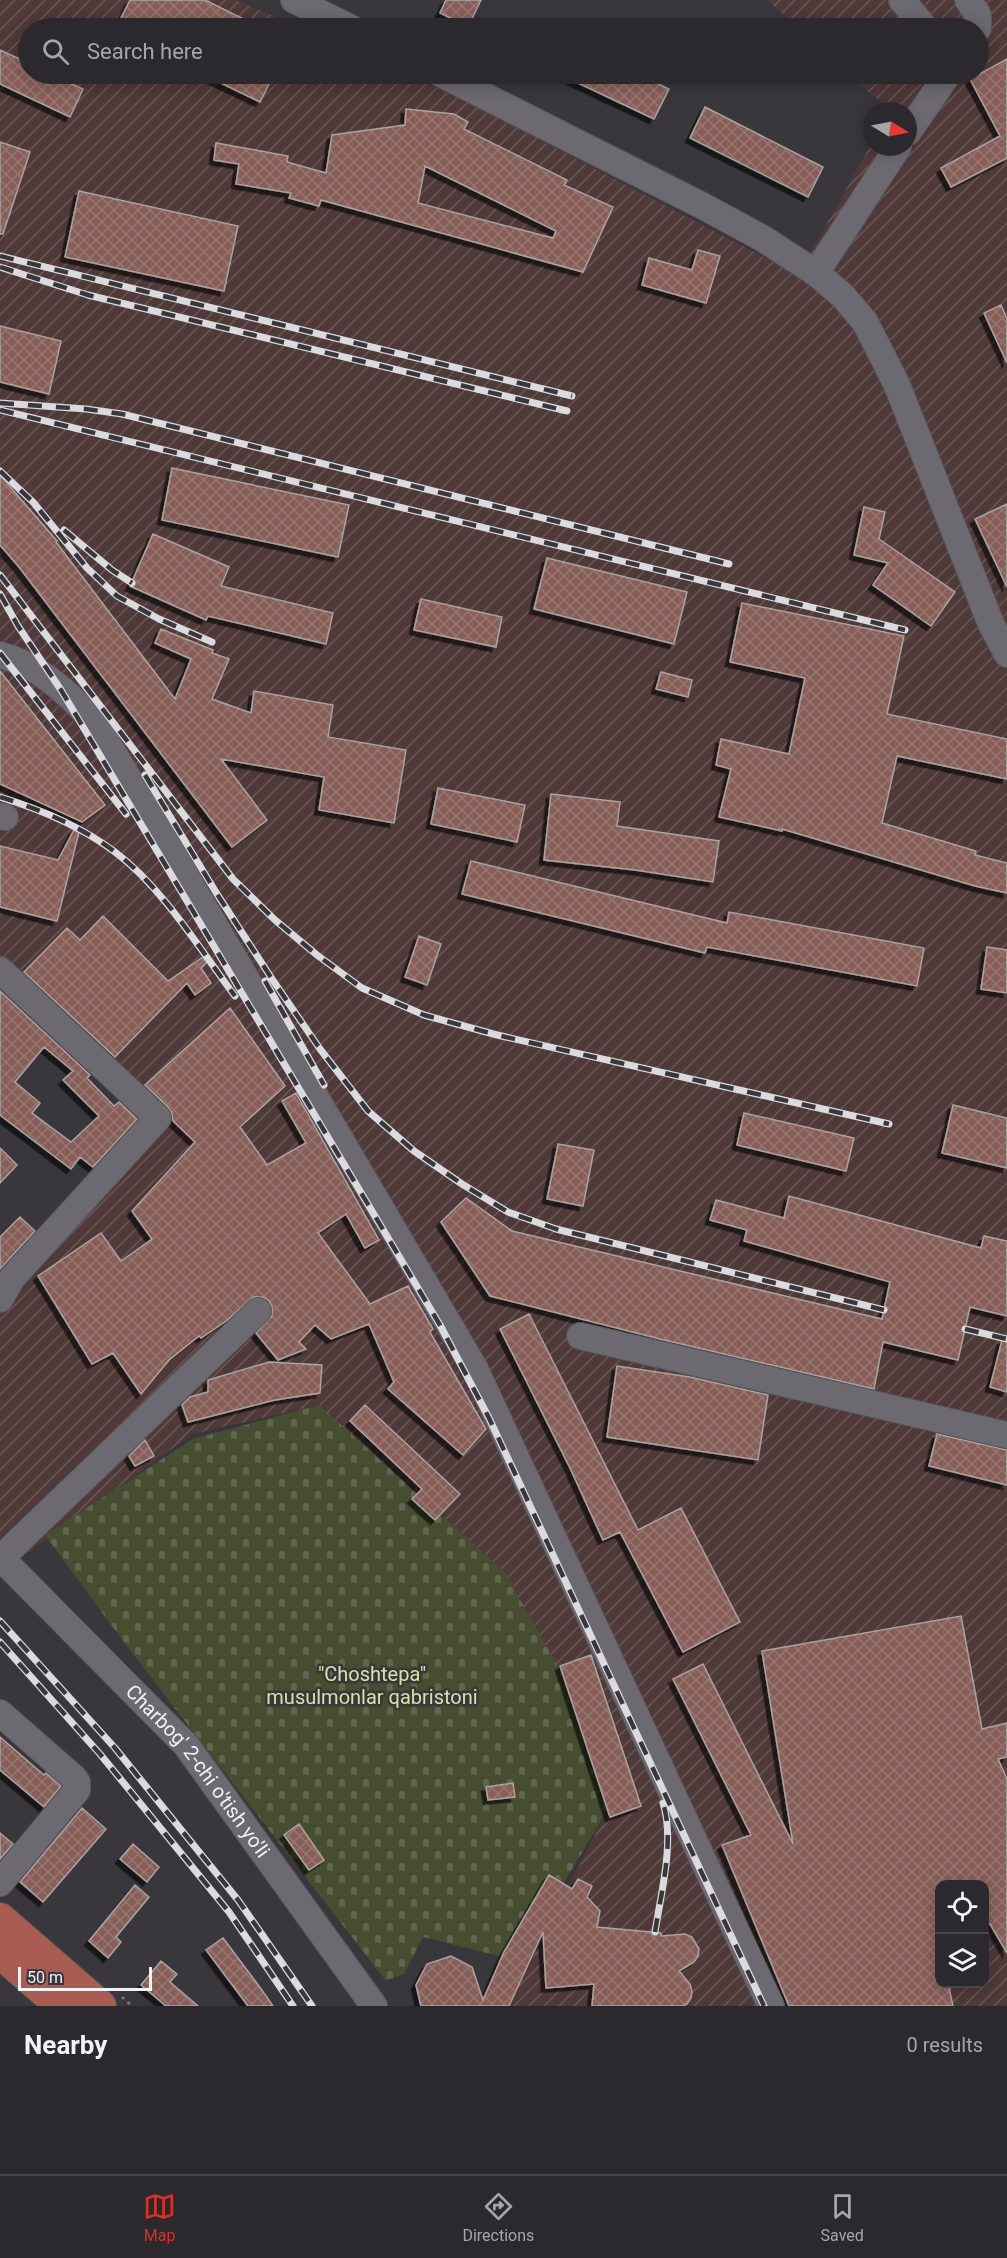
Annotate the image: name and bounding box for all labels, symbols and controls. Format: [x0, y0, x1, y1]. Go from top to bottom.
search box [18, 18, 989, 84]
icon: search [39, 35, 72, 68]
text: Search here [87, 39, 203, 64]
north arrow [863, 102, 917, 156]
park label: "Choshtepa" musulmonlar qabristoni [266, 1662, 478, 1709]
street label: Charbog' 2-chi o'tish yo'li [121, 1679, 275, 1862]
map controls [935, 1880, 989, 1988]
button: locate [935, 1880, 989, 1934]
button: layers [935, 1934, 989, 1988]
scale bar [18, 1964, 152, 1992]
text: 50 m [27, 1968, 63, 1987]
text: Nearby [24, 2030, 107, 2060]
text: 0 results [907, 2033, 983, 2057]
tab: Map [143, 2190, 176, 2245]
tab: Directions [462, 2190, 534, 2245]
tab: Saved [821, 2190, 864, 2245]

